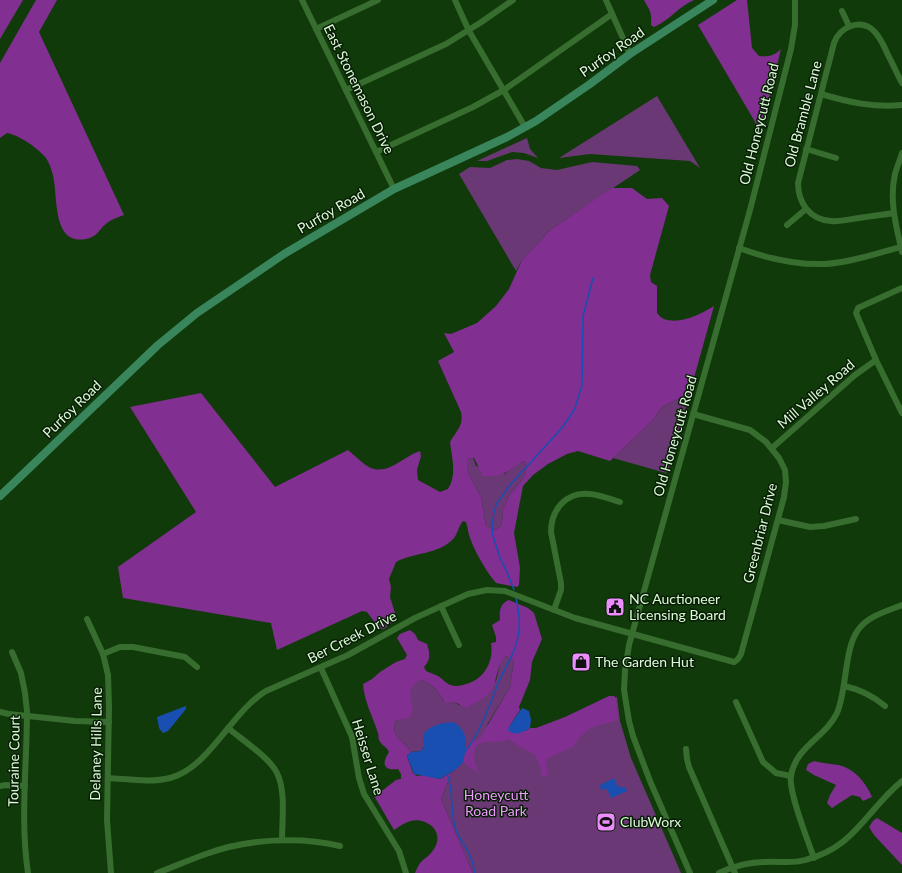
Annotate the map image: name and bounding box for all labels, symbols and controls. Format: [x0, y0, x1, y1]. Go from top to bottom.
street label: East Stonemason Drive [321, 21, 398, 156]
street label: Purfoy Road [576, 23, 647, 80]
street label: Old Bramble Lane [780, 59, 825, 169]
street label: Old Honeycutt Road [735, 61, 782, 187]
street label: Purfoy Road [294, 184, 368, 237]
street label: Mill Valley Road [774, 355, 858, 432]
street label: Old Honeycutt Road [649, 373, 700, 498]
street label: Purfoy Road [39, 376, 105, 441]
street label: Greenbriar Drive [739, 481, 780, 585]
place label: NC Auctioneer Licensing Board [629, 590, 726, 623]
public building icon: NC Auctioneer Licensing Board [604, 596, 626, 618]
street label: Ber Creek Drive [304, 607, 399, 666]
shop icon: The Garden Hut [570, 651, 592, 673]
place label: The Garden Hut [595, 653, 694, 670]
street label: Delaney Hills Lane [86, 687, 105, 801]
street label: Touraine Court [4, 715, 23, 807]
street label: Heisser Lane [349, 717, 388, 797]
park label: Honeycutt Road Park [464, 786, 529, 819]
sports icon: ClubWorx [595, 811, 617, 833]
place label: ClubWorx [620, 813, 681, 830]

